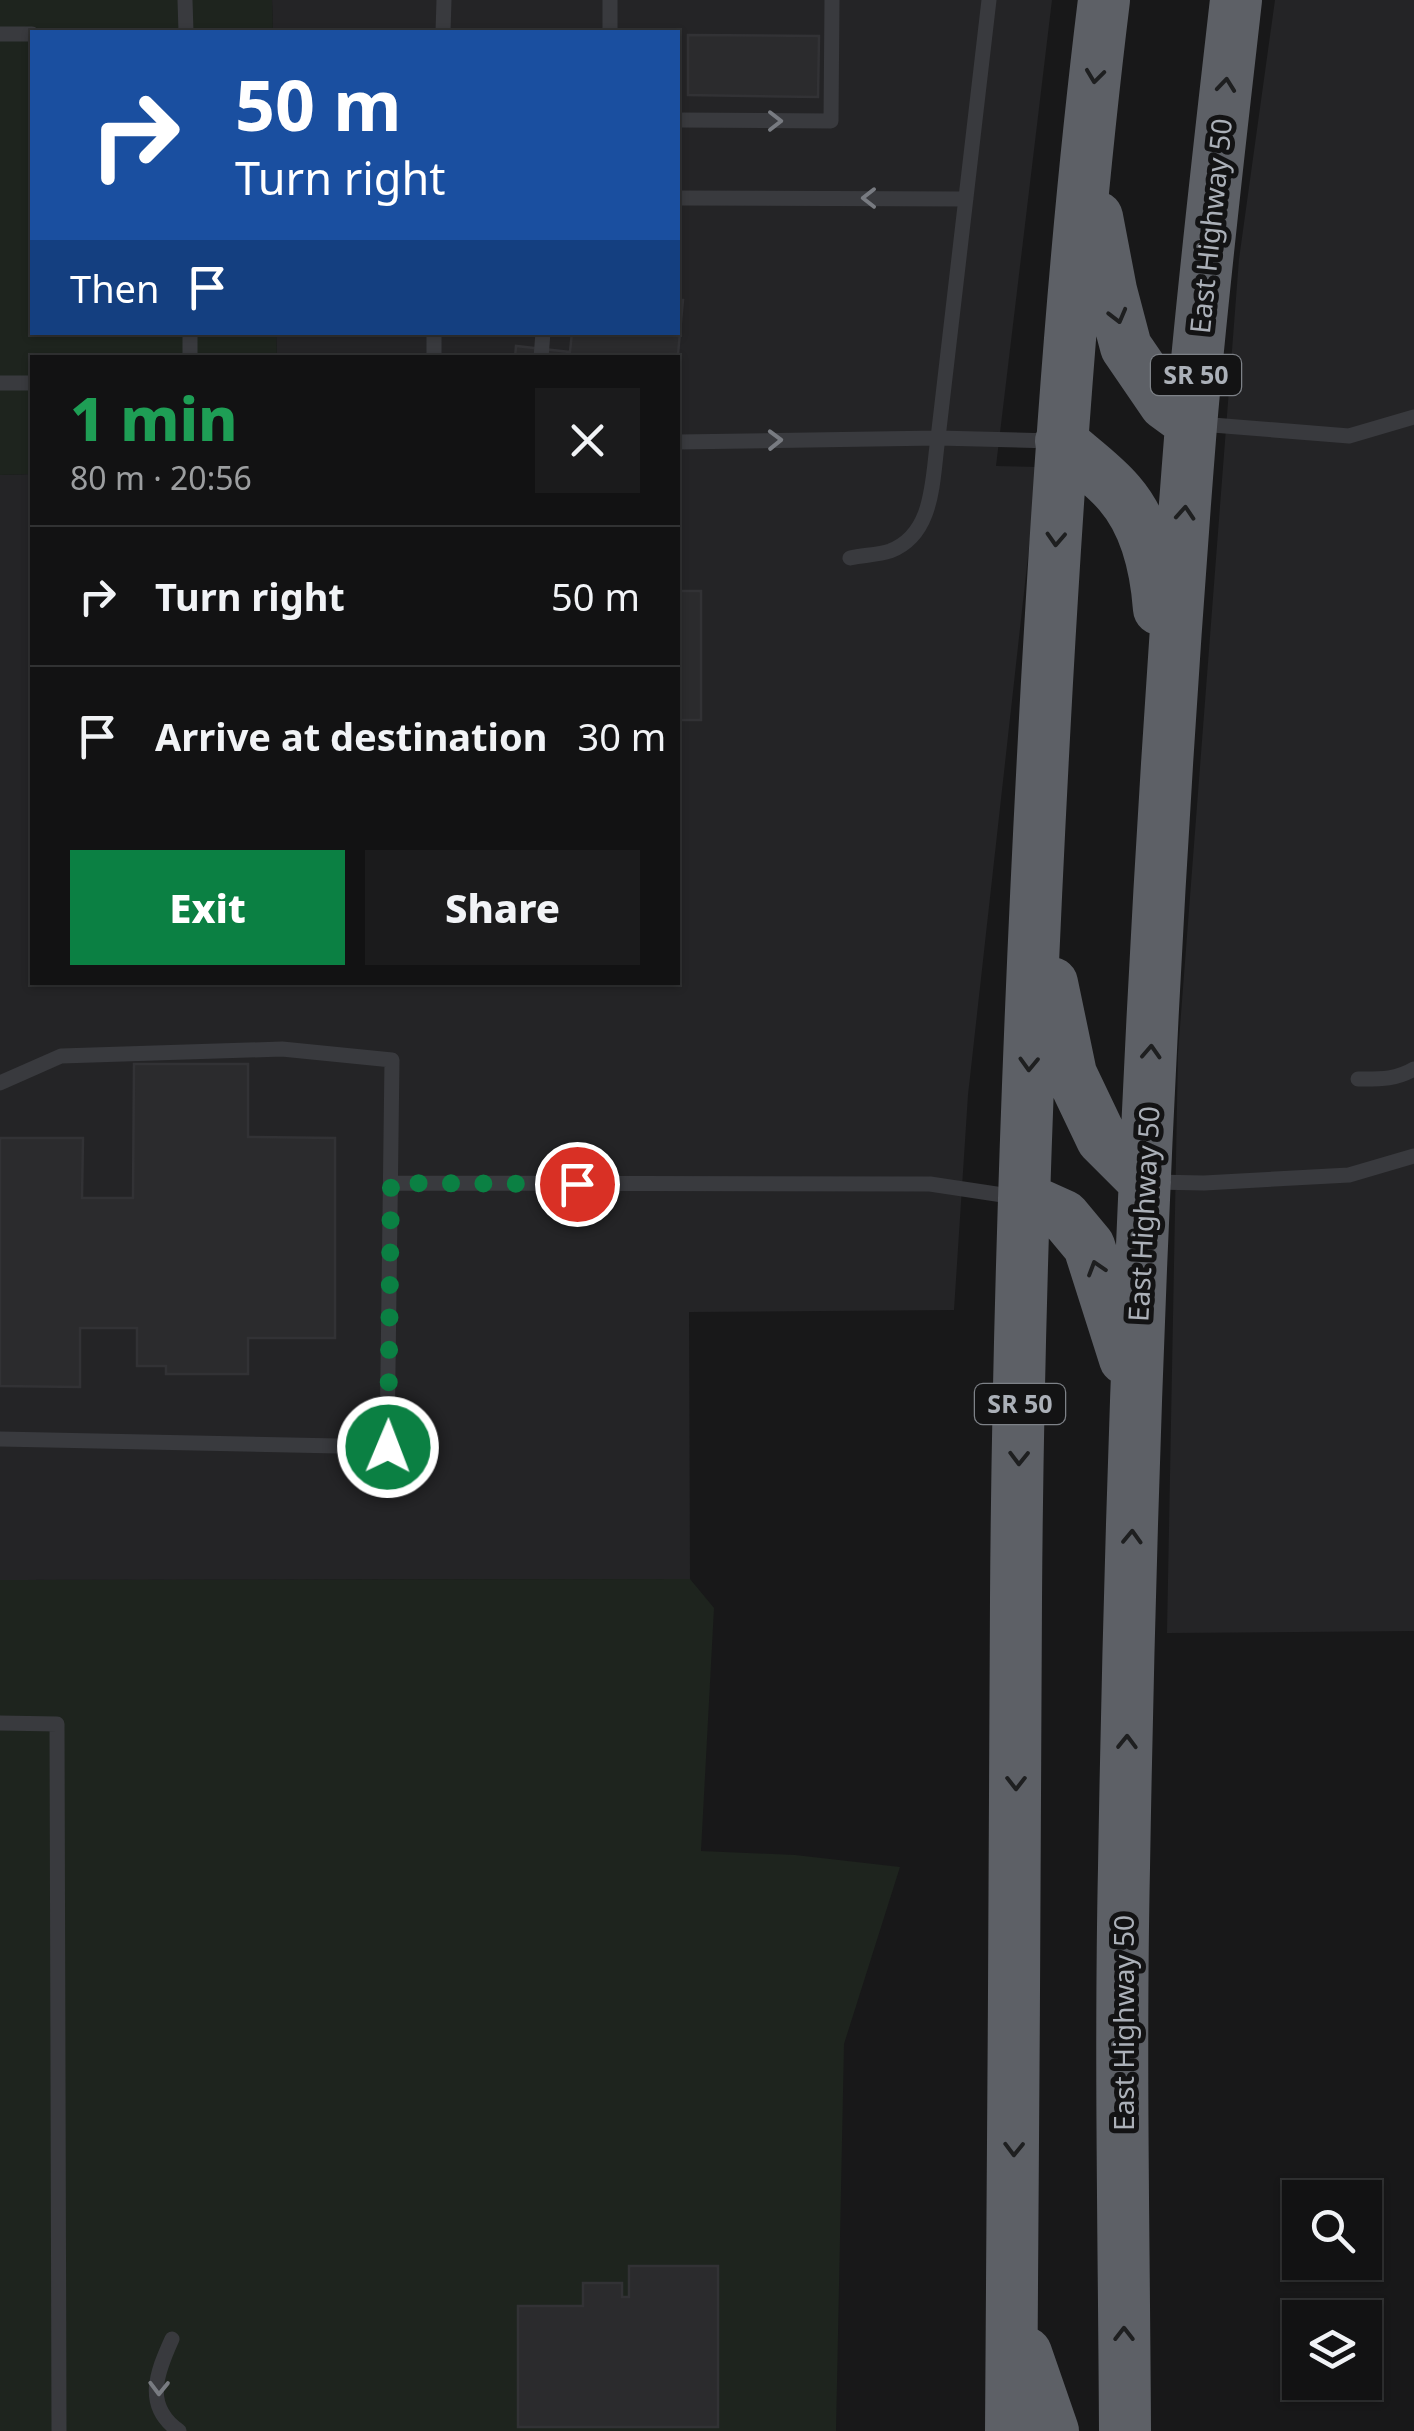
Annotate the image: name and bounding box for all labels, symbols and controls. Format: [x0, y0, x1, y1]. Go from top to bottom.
text: 50 m [235, 56, 402, 152]
one-way arrow [1085, 68, 1106, 84]
icon: right [70, 70, 200, 200]
one-way arrow [1215, 77, 1236, 93]
one-way arrow [768, 110, 783, 132]
street label: East Highway 50 [1180, 117, 1240, 335]
text: Turn right [235, 147, 446, 208]
one-way arrow [860, 187, 876, 209]
icon: arrive [180, 260, 235, 315]
text: Then [70, 262, 160, 314]
one-way arrow [1106, 307, 1127, 324]
road number: SR 50 [1151, 355, 1241, 395]
text: 1 min [70, 377, 238, 459]
button: close [535, 388, 640, 493]
one-way arrow [767, 430, 783, 451]
text: 80 m · 20:56 [70, 456, 252, 499]
one-way arrow [1174, 505, 1195, 521]
one-way arrow [1046, 531, 1067, 547]
icon: right [70, 569, 125, 624]
text: Turn right [155, 570, 345, 622]
text: 50 m [551, 570, 640, 622]
icon: arrive [70, 709, 125, 764]
text: Arrive at destination [155, 710, 547, 762]
text: 30 m [577, 710, 666, 762]
button: Exit [70, 850, 345, 965]
button: Share [365, 850, 640, 965]
one-way arrow [1140, 1043, 1161, 1059]
one-way arrow [1019, 1056, 1040, 1072]
street label: East Highway 50 [1118, 1105, 1168, 1323]
pin [535, 1142, 620, 1227]
icon: arrive [550, 1157, 605, 1212]
one-way arrow [1087, 1260, 1108, 1277]
road number: SR 50 [975, 1384, 1065, 1424]
position arrow [336, 1395, 440, 1499]
one-way arrow [1008, 1451, 1029, 1467]
one-way arrow [1121, 1528, 1142, 1544]
one-way arrow [1116, 1733, 1137, 1749]
one-way arrow [1005, 1776, 1027, 1792]
street label: East Highway 50 [1104, 1915, 1142, 2131]
one-way arrow [1003, 2142, 1025, 2157]
map controls [1282, 2180, 1382, 2400]
button: search [1282, 2180, 1382, 2280]
button: layers [1282, 2300, 1382, 2400]
one-way arrow [1113, 2325, 1135, 2340]
one-way arrow [148, 2380, 169, 2396]

